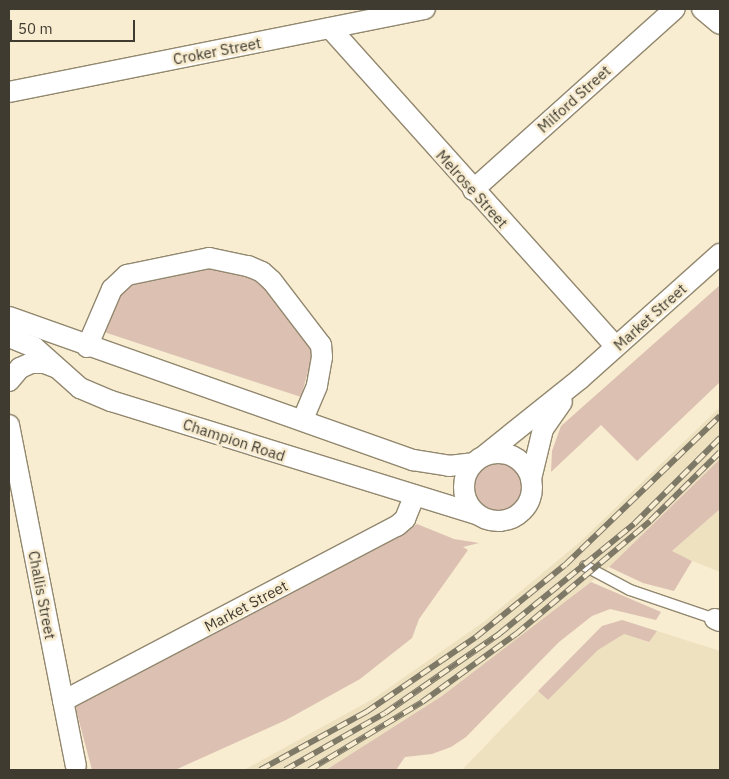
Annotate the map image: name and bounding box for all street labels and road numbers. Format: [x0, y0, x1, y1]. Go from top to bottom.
street label: Croker Street [171, 34, 263, 68]
street label: Milford Street [534, 62, 614, 136]
street label: Melrose Street [432, 146, 512, 232]
street label: Market Street [610, 280, 690, 354]
street label: Champion Road [181, 415, 287, 465]
street label: Challis Street [25, 549, 59, 641]
street label: Market Street [201, 577, 291, 635]

